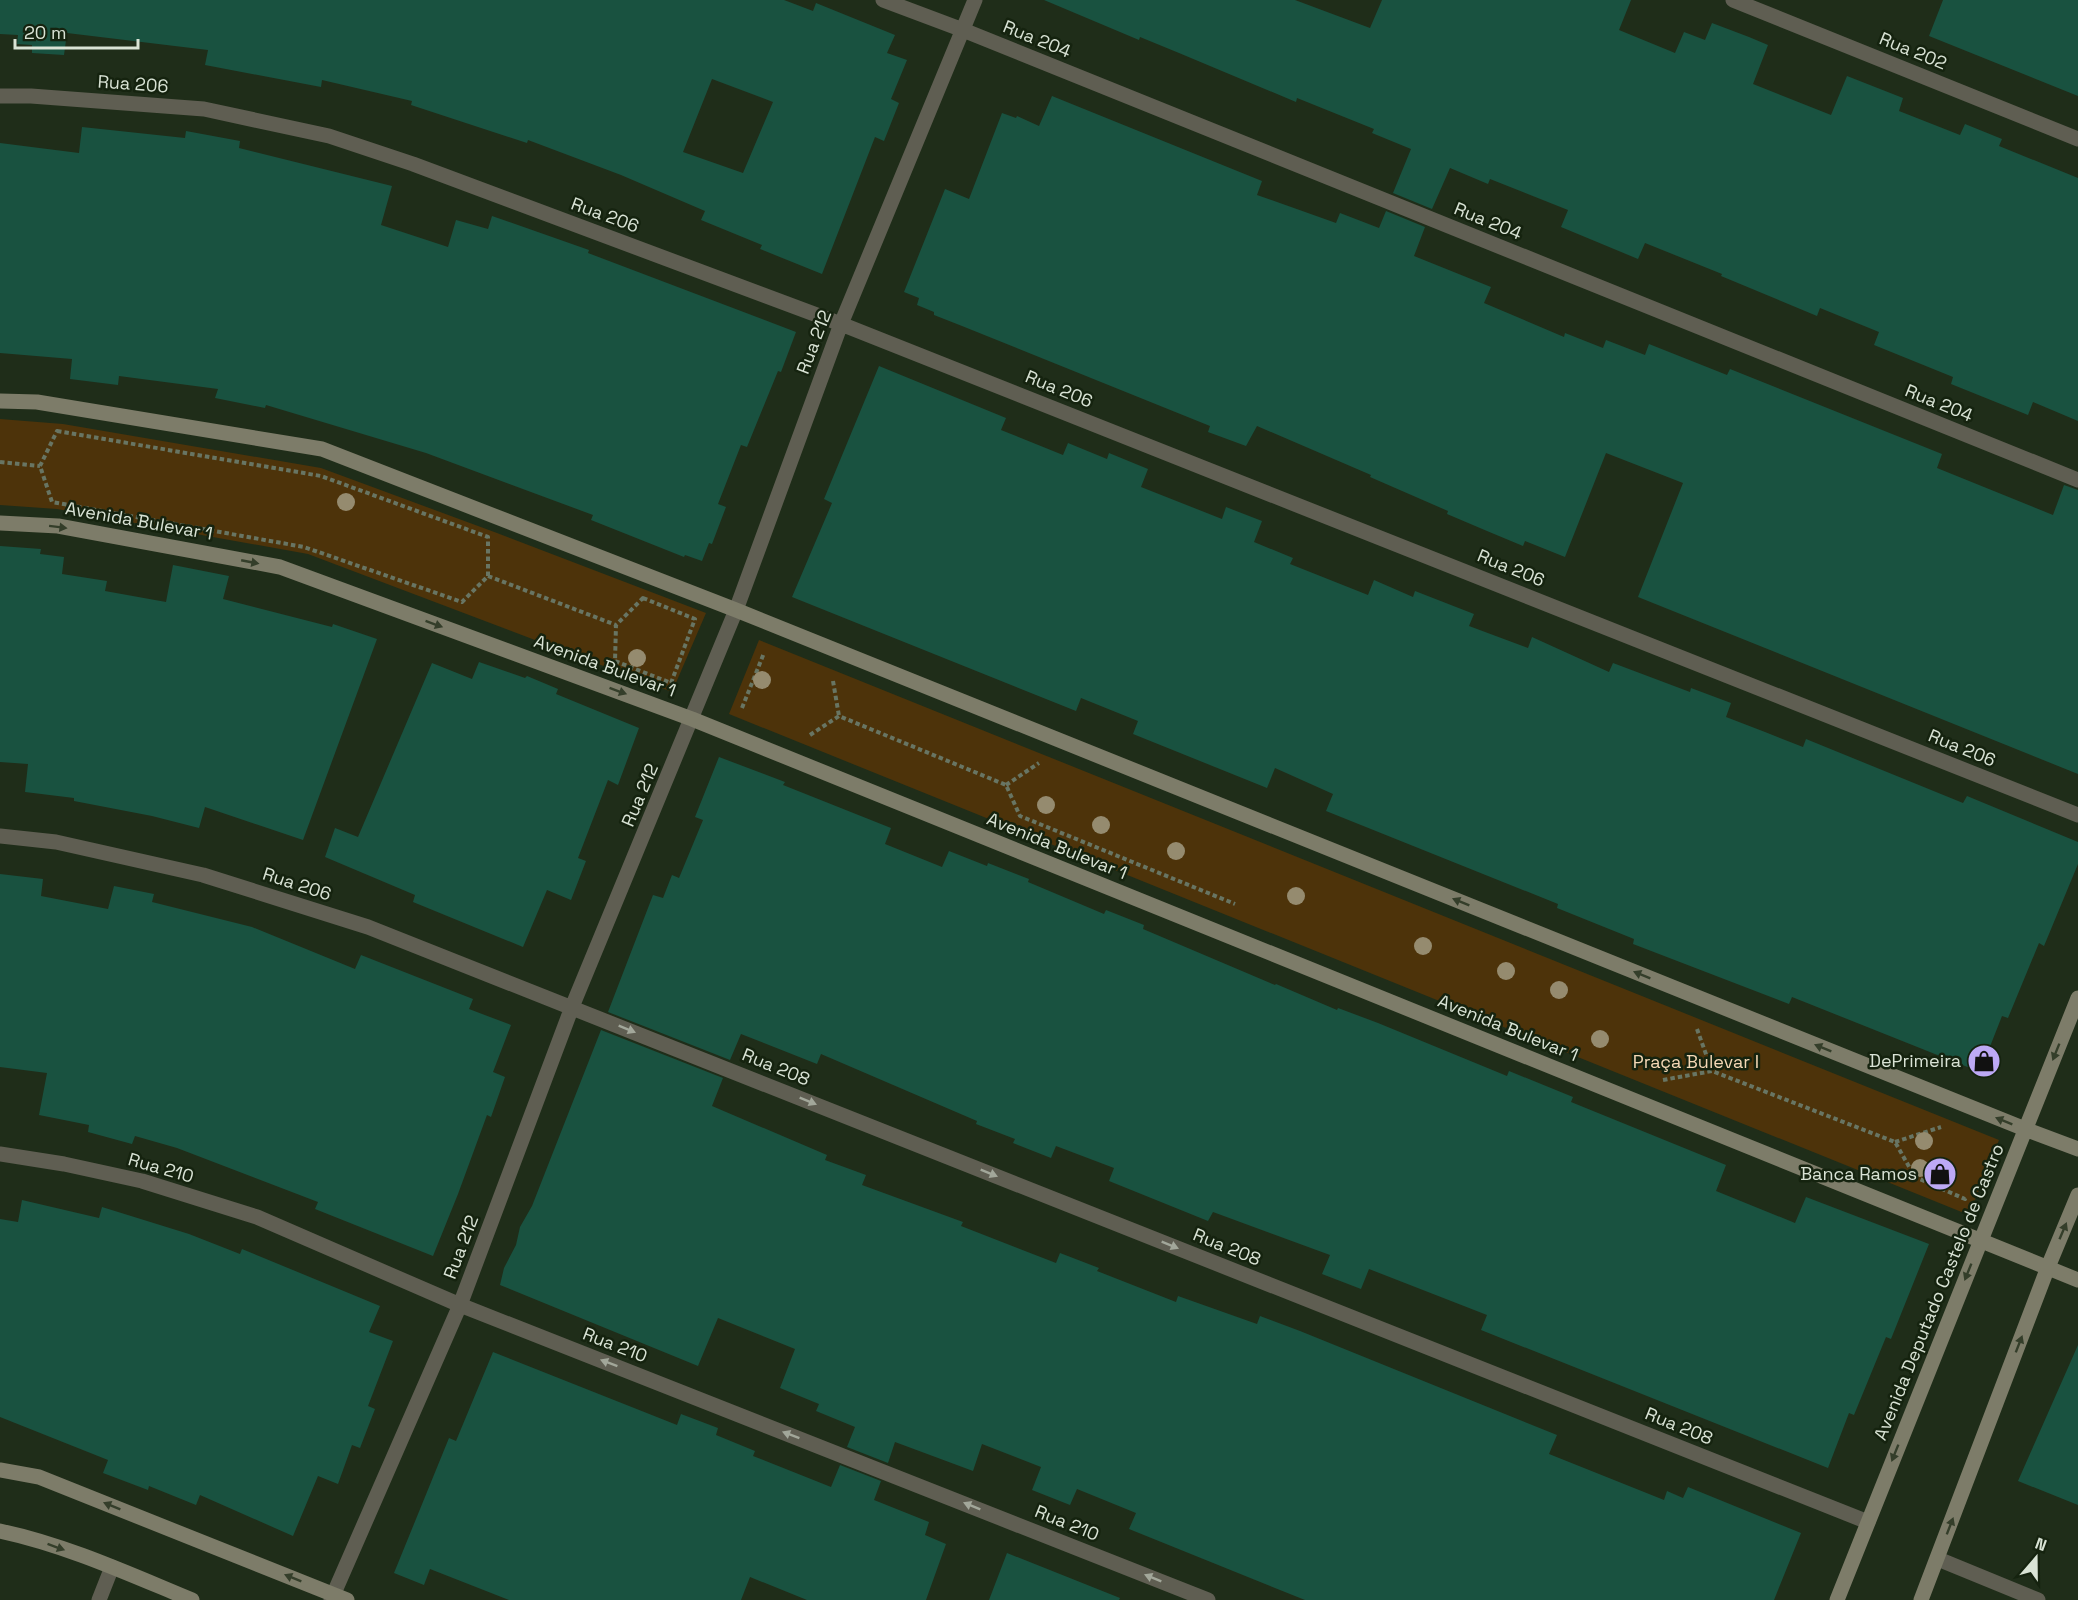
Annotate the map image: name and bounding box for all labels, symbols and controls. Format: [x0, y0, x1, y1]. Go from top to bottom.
scale bar [15, 12, 138, 50]
street label: Rua 204 [1000, 15, 1074, 62]
text: 20 m [24, 21, 67, 44]
street label: Rua 202 [1876, 27, 1950, 74]
street label: Rua 206 [97, 70, 169, 97]
street label: Rua 206 [568, 192, 642, 237]
street label: Rua 204 [1451, 197, 1525, 244]
street label: Rua 212 [791, 307, 836, 377]
street label: Rua 206 [1022, 365, 1096, 412]
street label: Rua 204 [1902, 379, 1976, 426]
street label: Avenida Bulevar 1 [64, 496, 215, 545]
one-way arrow [49, 522, 68, 531]
street label: Rua 206 [1474, 544, 1548, 591]
one-way arrow [241, 558, 260, 567]
one-way arrow [426, 620, 444, 630]
street label: Avenida Bulevar 1 [531, 629, 679, 702]
one-way arrow [609, 687, 627, 697]
street label: Rua 206 [1925, 724, 1999, 771]
street label: Rua 212 [616, 760, 663, 830]
street label: Avenida Bulevar 1 [984, 807, 1131, 884]
street label: Rua 206 [260, 862, 334, 905]
one-way arrow [1452, 897, 1470, 906]
one-way arrow [1633, 970, 1651, 979]
street label: Avenida Bulevar 1 [1435, 989, 1582, 1066]
one-way arrow [618, 1024, 636, 1034]
street label: Rua 208 [739, 1043, 813, 1090]
one-way arrow [1813, 1043, 1831, 1053]
shop icon: DePrimeira [1966, 1043, 2002, 1079]
one-way arrow [2051, 1044, 2061, 1062]
place label: DePrimeira [1869, 1049, 1961, 1072]
park label: Praça Bulevar I [1633, 1050, 1759, 1073]
one-way arrow [799, 1097, 817, 1106]
one-way arrow [1994, 1116, 2012, 1126]
street label: Avenida Deputado Castelo de Castro [1868, 1140, 2009, 1443]
street label: Rua 210 [126, 1147, 197, 1188]
shop icon: Banca Ramos [1922, 1156, 1958, 1192]
place label: Banca Ramos [1800, 1162, 1917, 1185]
one-way arrow [980, 1169, 998, 1178]
street label: Rua 212 [438, 1212, 483, 1282]
one-way arrow [2059, 1222, 2068, 1240]
street label: Rua 208 [1190, 1223, 1264, 1270]
one-way arrow [1161, 1241, 1179, 1250]
one-way arrow [1963, 1264, 1973, 1282]
street label: Rua 210 [580, 1322, 651, 1367]
one-way arrow [2014, 1334, 2024, 1352]
one-way arrow [600, 1358, 618, 1368]
street label: Rua 208 [1642, 1402, 1716, 1449]
one-way arrow [781, 1430, 799, 1440]
one-way arrow [1890, 1445, 1900, 1463]
street label: Rua 210 [1032, 1499, 1103, 1546]
one-way arrow [103, 1501, 121, 1510]
one-way arrow [963, 1501, 981, 1510]
one-way arrow [1946, 1517, 1956, 1535]
north arrow [2006, 1528, 2066, 1588]
text: N [2032, 1533, 2050, 1556]
one-way arrow [47, 1543, 65, 1552]
one-way arrow [284, 1573, 302, 1582]
one-way arrow [1144, 1573, 1162, 1582]

